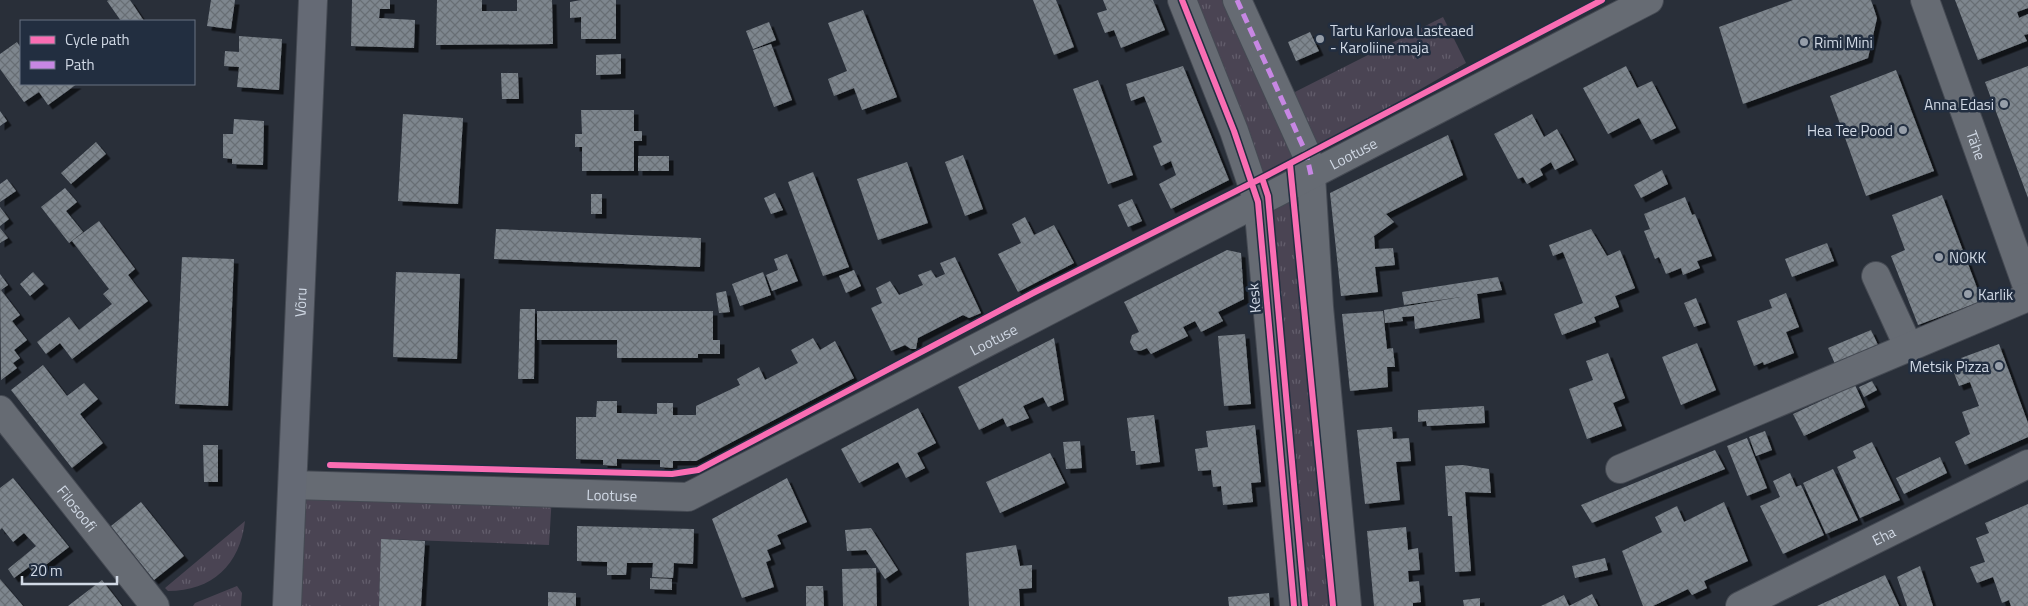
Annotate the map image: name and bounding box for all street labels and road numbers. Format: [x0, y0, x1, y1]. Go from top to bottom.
street label: Tähe [1961, 127, 1993, 163]
street label: Lootuse [1325, 131, 1381, 175]
street label: Kesk [1241, 282, 1267, 314]
street label: Võru [288, 287, 312, 317]
street label: Lootuse [966, 317, 1021, 361]
street label: Filosoofi [52, 480, 103, 536]
street label: Lootuse [586, 482, 638, 507]
street label: Eha [1868, 519, 1900, 551]

